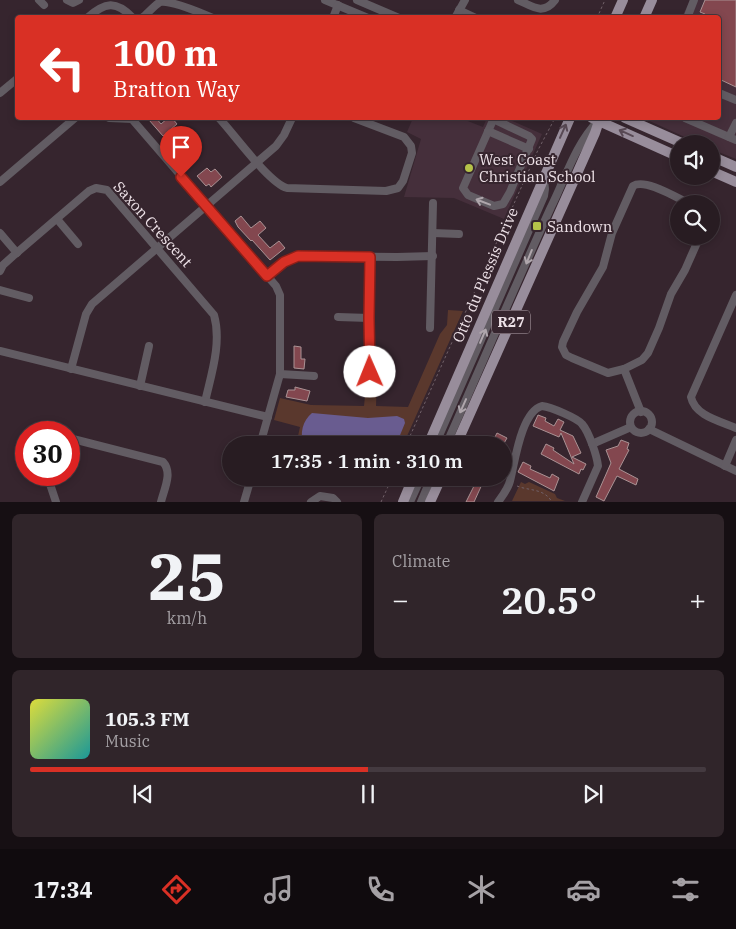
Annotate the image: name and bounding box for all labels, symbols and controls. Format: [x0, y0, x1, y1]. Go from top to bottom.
text: 100 m [113, 30, 218, 76]
icon: left [30, 35, 95, 100]
text: Bratton Way [113, 74, 240, 103]
one-way arrow [559, 124, 569, 139]
pin [160, 126, 202, 177]
one-way arrow [619, 128, 634, 138]
icon: arrive [167, 133, 195, 161]
map controls [670, 135, 720, 245]
button: sound [670, 135, 720, 185]
place label: West Coast Christian School [479, 150, 595, 186]
marker: West Coast Christian School [463, 162, 475, 174]
street label: Saxon Crescent [110, 177, 196, 271]
button: search [670, 195, 720, 245]
one-way arrow [476, 196, 491, 205]
street label: Otto du Plessis Drive [448, 205, 522, 345]
place label: Sandown [547, 217, 613, 236]
marker: Sandown [531, 220, 543, 232]
one-way arrow [524, 249, 533, 264]
road number: R27 [492, 311, 530, 334]
one-way arrow [479, 329, 489, 344]
position arrow [343, 345, 395, 397]
one-way arrow [458, 398, 468, 413]
speed limit sign: 30 [15, 421, 80, 486]
text: 17:35 · 1 min · 310 m [271, 449, 463, 473]
text: 25 [148, 533, 226, 618]
text: Climate [392, 551, 450, 571]
text: 20.5° [501, 575, 597, 624]
text: − [392, 581, 409, 618]
text: + [689, 581, 706, 618]
text: km/h [167, 608, 207, 628]
text: 105.3 FM [105, 707, 190, 731]
text: Music [105, 731, 150, 751]
icon: previous [129, 780, 157, 808]
icon: pause [354, 780, 382, 808]
icon: next [579, 780, 607, 808]
icon: directions [159, 872, 194, 907]
icon: music [261, 872, 296, 907]
icon: phone [363, 872, 398, 907]
icon: climate [464, 872, 499, 907]
icon: car [566, 872, 601, 907]
icon: filters [668, 872, 703, 907]
text: 17:34 [33, 875, 93, 904]

